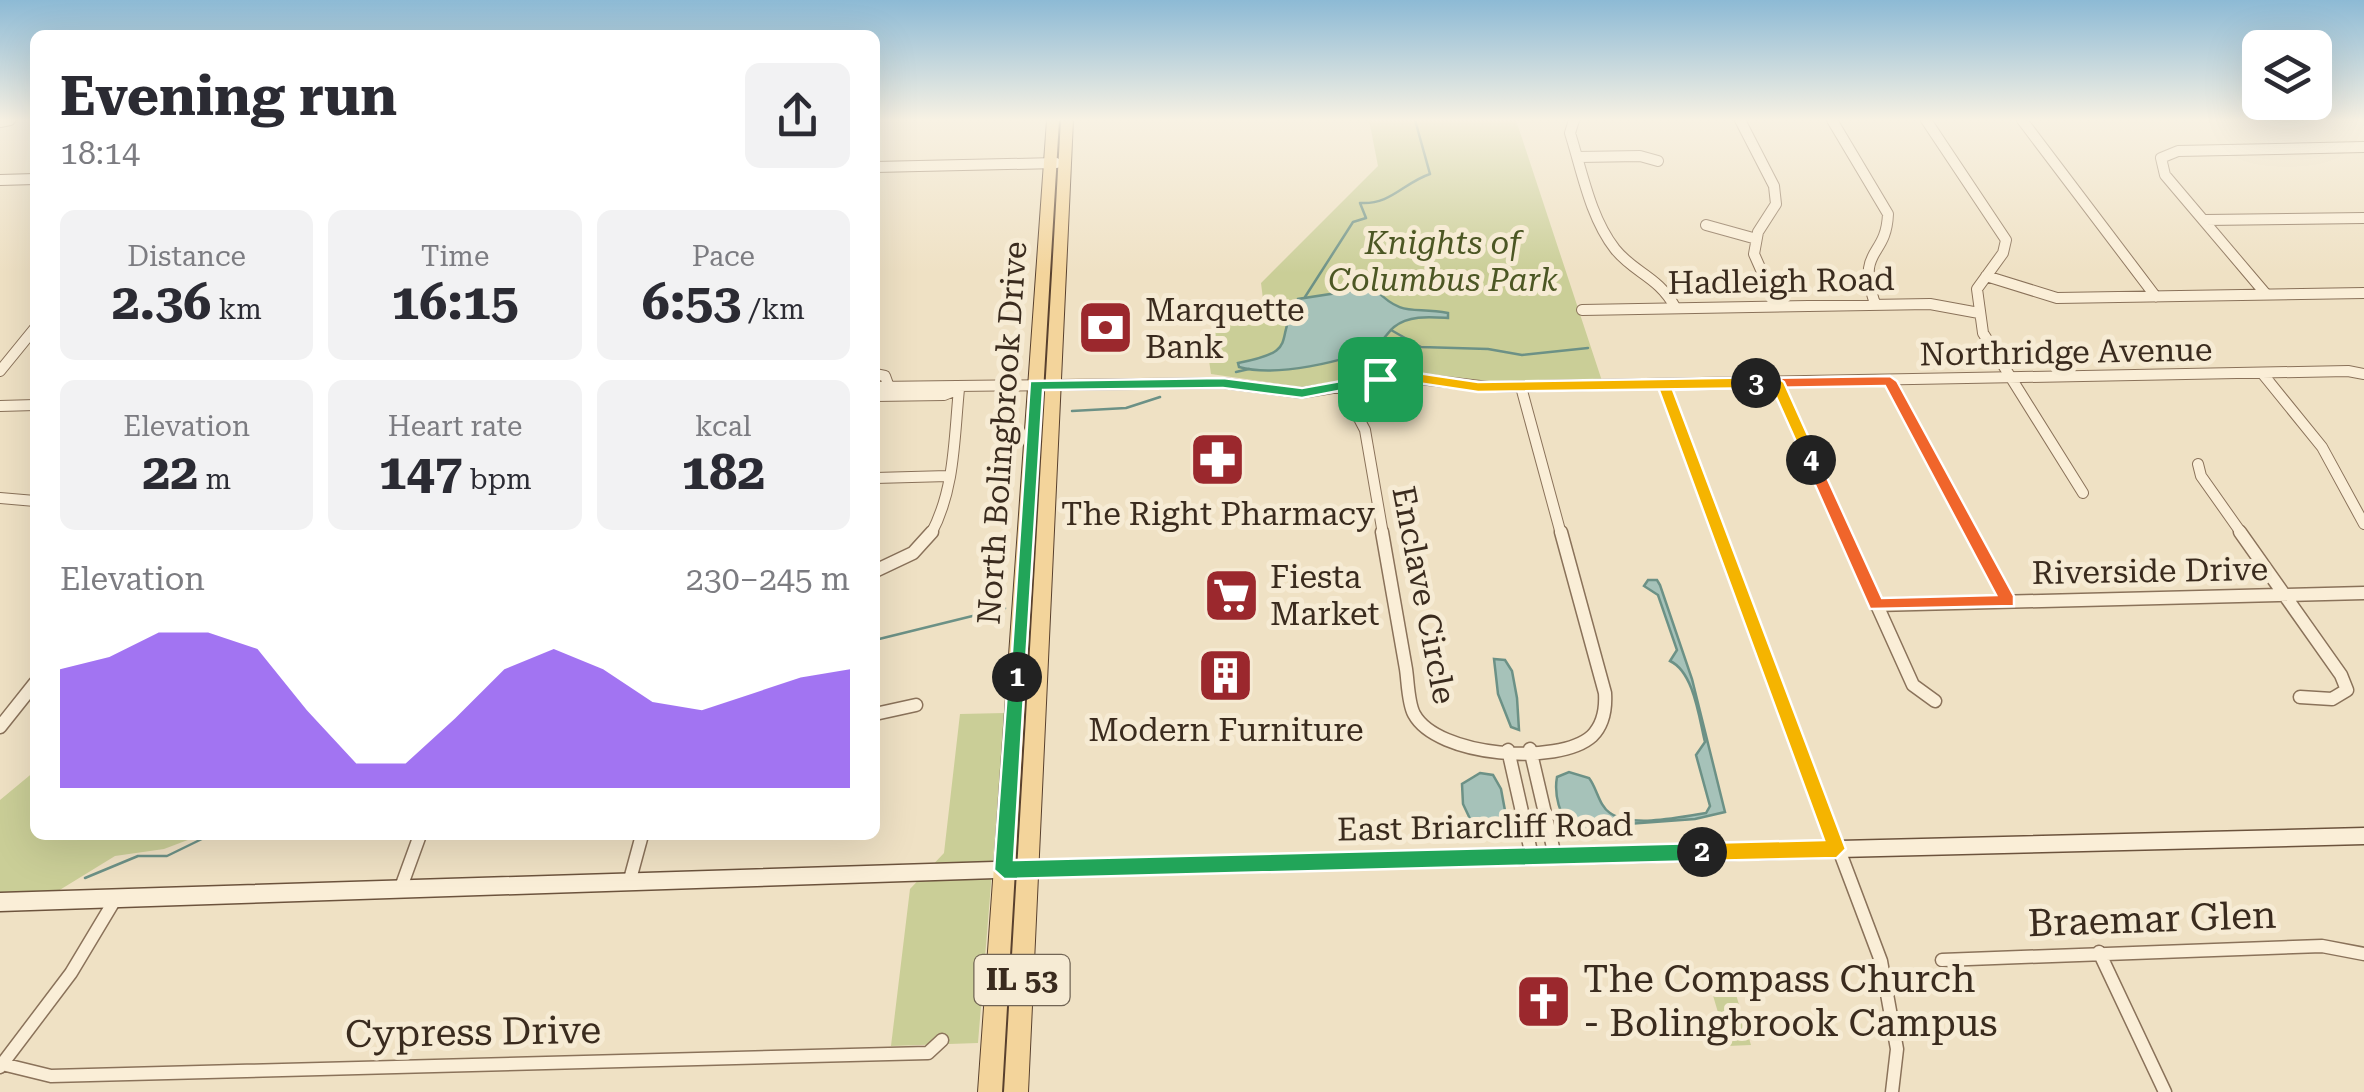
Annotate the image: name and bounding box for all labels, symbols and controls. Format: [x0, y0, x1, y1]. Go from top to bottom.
map controls [2242, 30, 2332, 120]
button: layers [2242, 30, 2332, 120]
button: share [745, 63, 850, 168]
text: Evening run [60, 64, 397, 128]
text: 18:14 [60, 134, 140, 172]
park label: Knights of Columbus Park [1328, 224, 1558, 299]
text: Distance [127, 240, 246, 273]
text: Time [421, 240, 489, 273]
text: Pace [692, 240, 755, 273]
street label: North Bolingbrook Drive [970, 240, 1034, 626]
street label: Hadleigh Road [1667, 260, 1895, 302]
text: 2.36 [112, 273, 211, 331]
text: 16:15 [391, 273, 519, 331]
text: 6:53 [642, 273, 741, 331]
place label: Marquette Bank [1145, 291, 1305, 366]
text: km [211, 293, 262, 326]
text: /km [741, 293, 805, 326]
bank icon: Marquette Bank [1076, 298, 1136, 358]
street label: Northridge Avenue [1919, 330, 2213, 374]
pin [1338, 337, 1423, 422]
icon: arrive [1353, 352, 1408, 407]
pin: 3 [1731, 358, 1781, 408]
text: 3 [1748, 366, 1764, 399]
text: Elevation [123, 410, 250, 443]
text: Heart rate [388, 410, 522, 443]
text: kcal [695, 410, 752, 443]
pharmacy icon: The Right Pharmacy [1188, 430, 1248, 490]
pin: 4 [1786, 435, 1836, 485]
text: 22 [142, 443, 198, 501]
text: 147 [378, 443, 462, 501]
text: 182 [681, 443, 765, 501]
text: 4 [1803, 443, 1819, 476]
text: m [198, 463, 231, 496]
text: bpm [462, 463, 531, 496]
street label: Enclave Circle [1384, 483, 1464, 707]
place label: The Right Pharmacy [1061, 495, 1375, 533]
street label: Riverside Drive [2032, 550, 2268, 592]
place label: Fiesta Market [1270, 558, 1380, 633]
text: Elevation [60, 560, 205, 598]
text: 230–245 m [686, 560, 850, 598]
supermarket icon: Fiesta Market [1201, 565, 1261, 625]
building icon: Modern Furniture [1196, 646, 1256, 706]
pin: 1 [992, 652, 1042, 702]
text: 1 [1009, 660, 1025, 693]
place label: Modern Furniture [1088, 711, 1364, 749]
street label: East Briarcliff Road [1337, 805, 1633, 849]
pin: 2 [1677, 827, 1727, 877]
text: 2 [1694, 835, 1710, 868]
street label: Braemar Glen [2027, 893, 2277, 945]
road number: IL 53 [974, 955, 1070, 1005]
place label: The Compass Church - Bolingbrook Campus [1583, 957, 1998, 1046]
church icon: The Compass Church - Bolingbrook Campus [1514, 971, 1574, 1031]
street label: Cypress Drive [345, 1008, 601, 1057]

